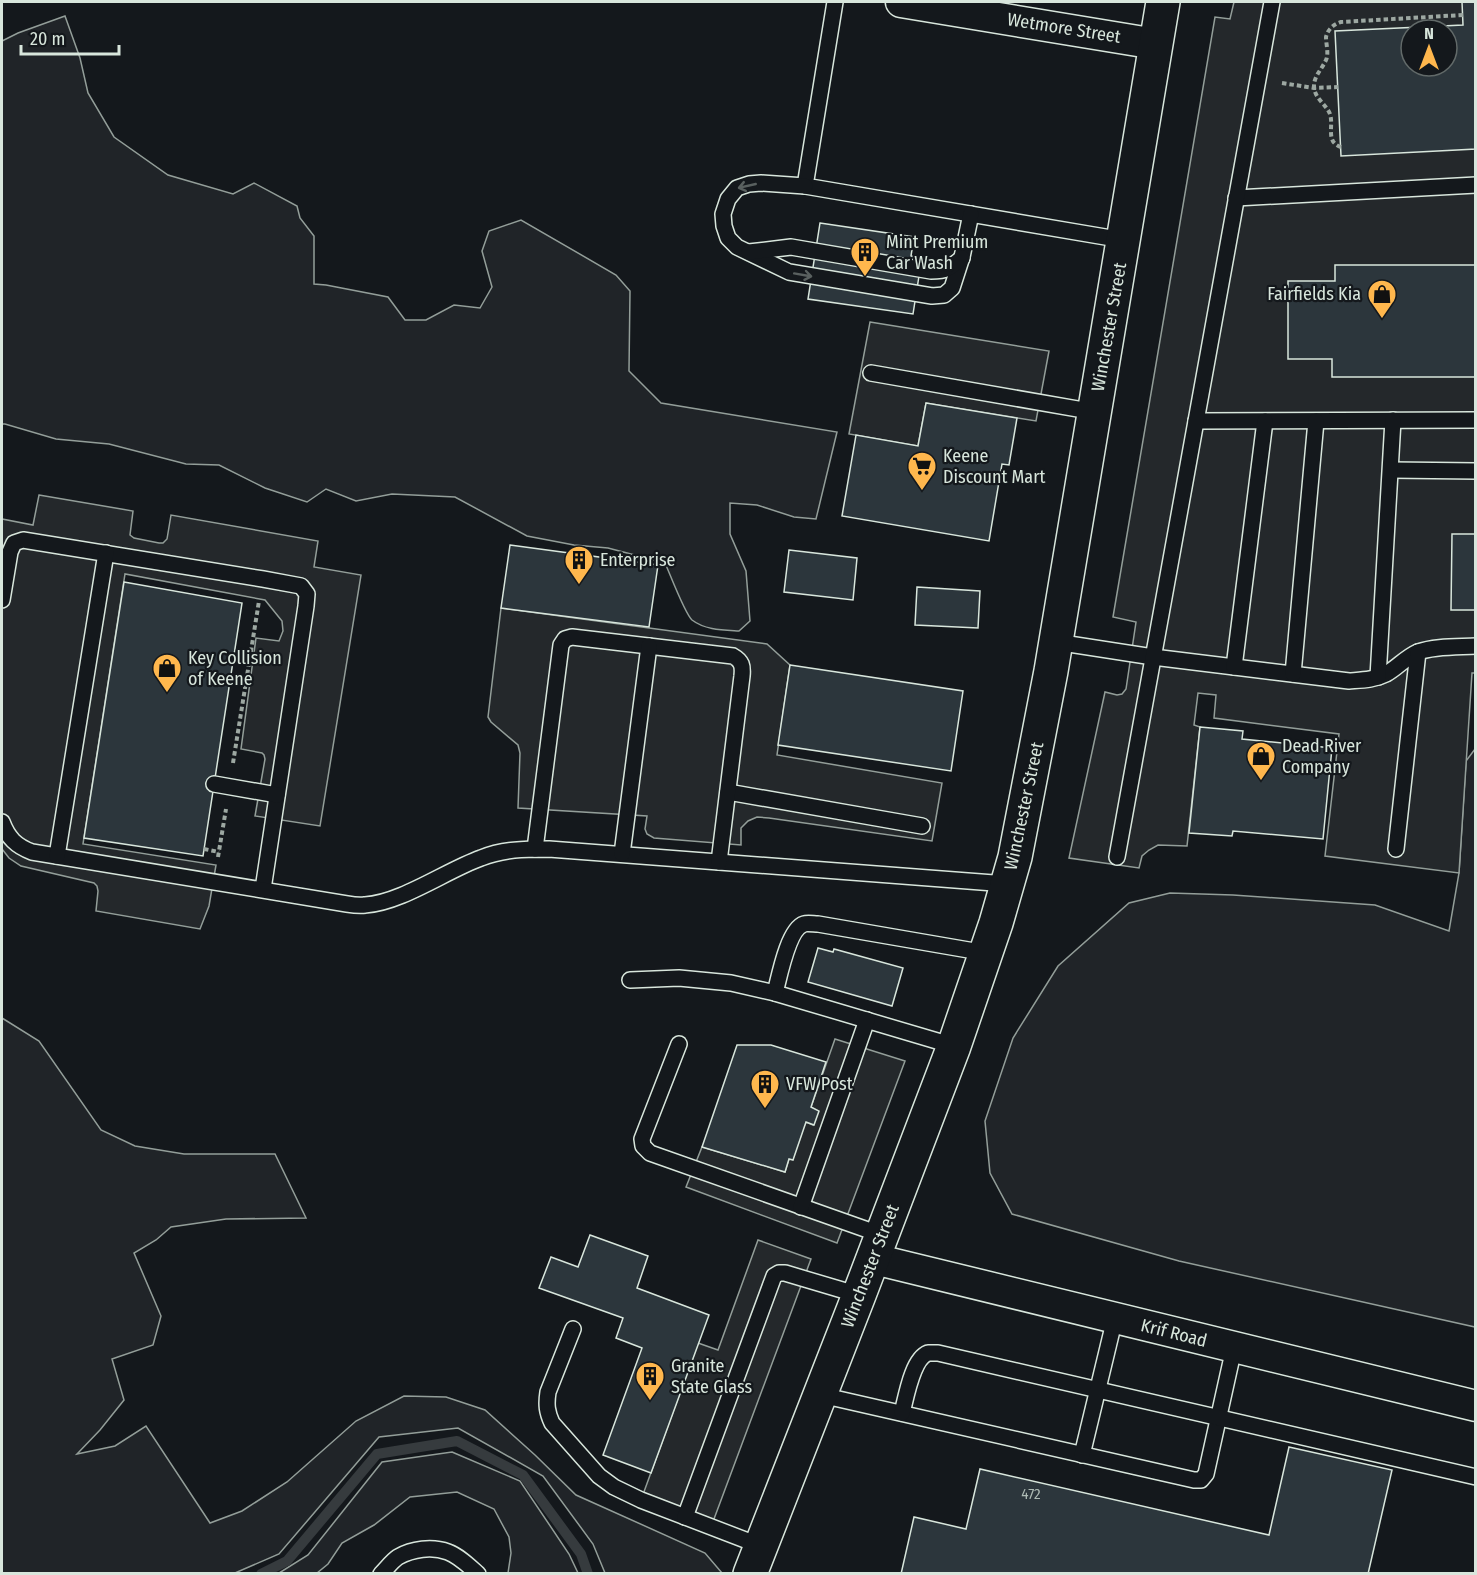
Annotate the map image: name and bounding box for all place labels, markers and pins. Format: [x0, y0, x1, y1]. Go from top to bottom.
place label: Mint Premium Car Wash [886, 231, 988, 274]
building icon: Mint Premium Car Wash [849, 236, 881, 278]
shop icon: Fairfields Kia [1366, 278, 1398, 320]
place label: Fairfields Kia [1267, 283, 1361, 305]
place label: Keene Discount Mart [943, 445, 1045, 488]
supermarket icon: Keene Discount Mart [906, 450, 938, 492]
building icon: Enterprise [563, 544, 595, 586]
place label: Enterprise [600, 549, 676, 571]
place label: Key Collision of Keene [188, 647, 282, 690]
shop icon: Key Collision of Keene [151, 652, 183, 694]
place label: Dead River Company [1282, 735, 1362, 778]
shop icon: Dead River Company [1245, 740, 1277, 782]
building icon: VFW Post [749, 1068, 781, 1110]
place label: VFW Post [786, 1073, 853, 1095]
place label: Granite State Glass [671, 1355, 752, 1398]
building icon: Granite State Glass [634, 1360, 666, 1402]

